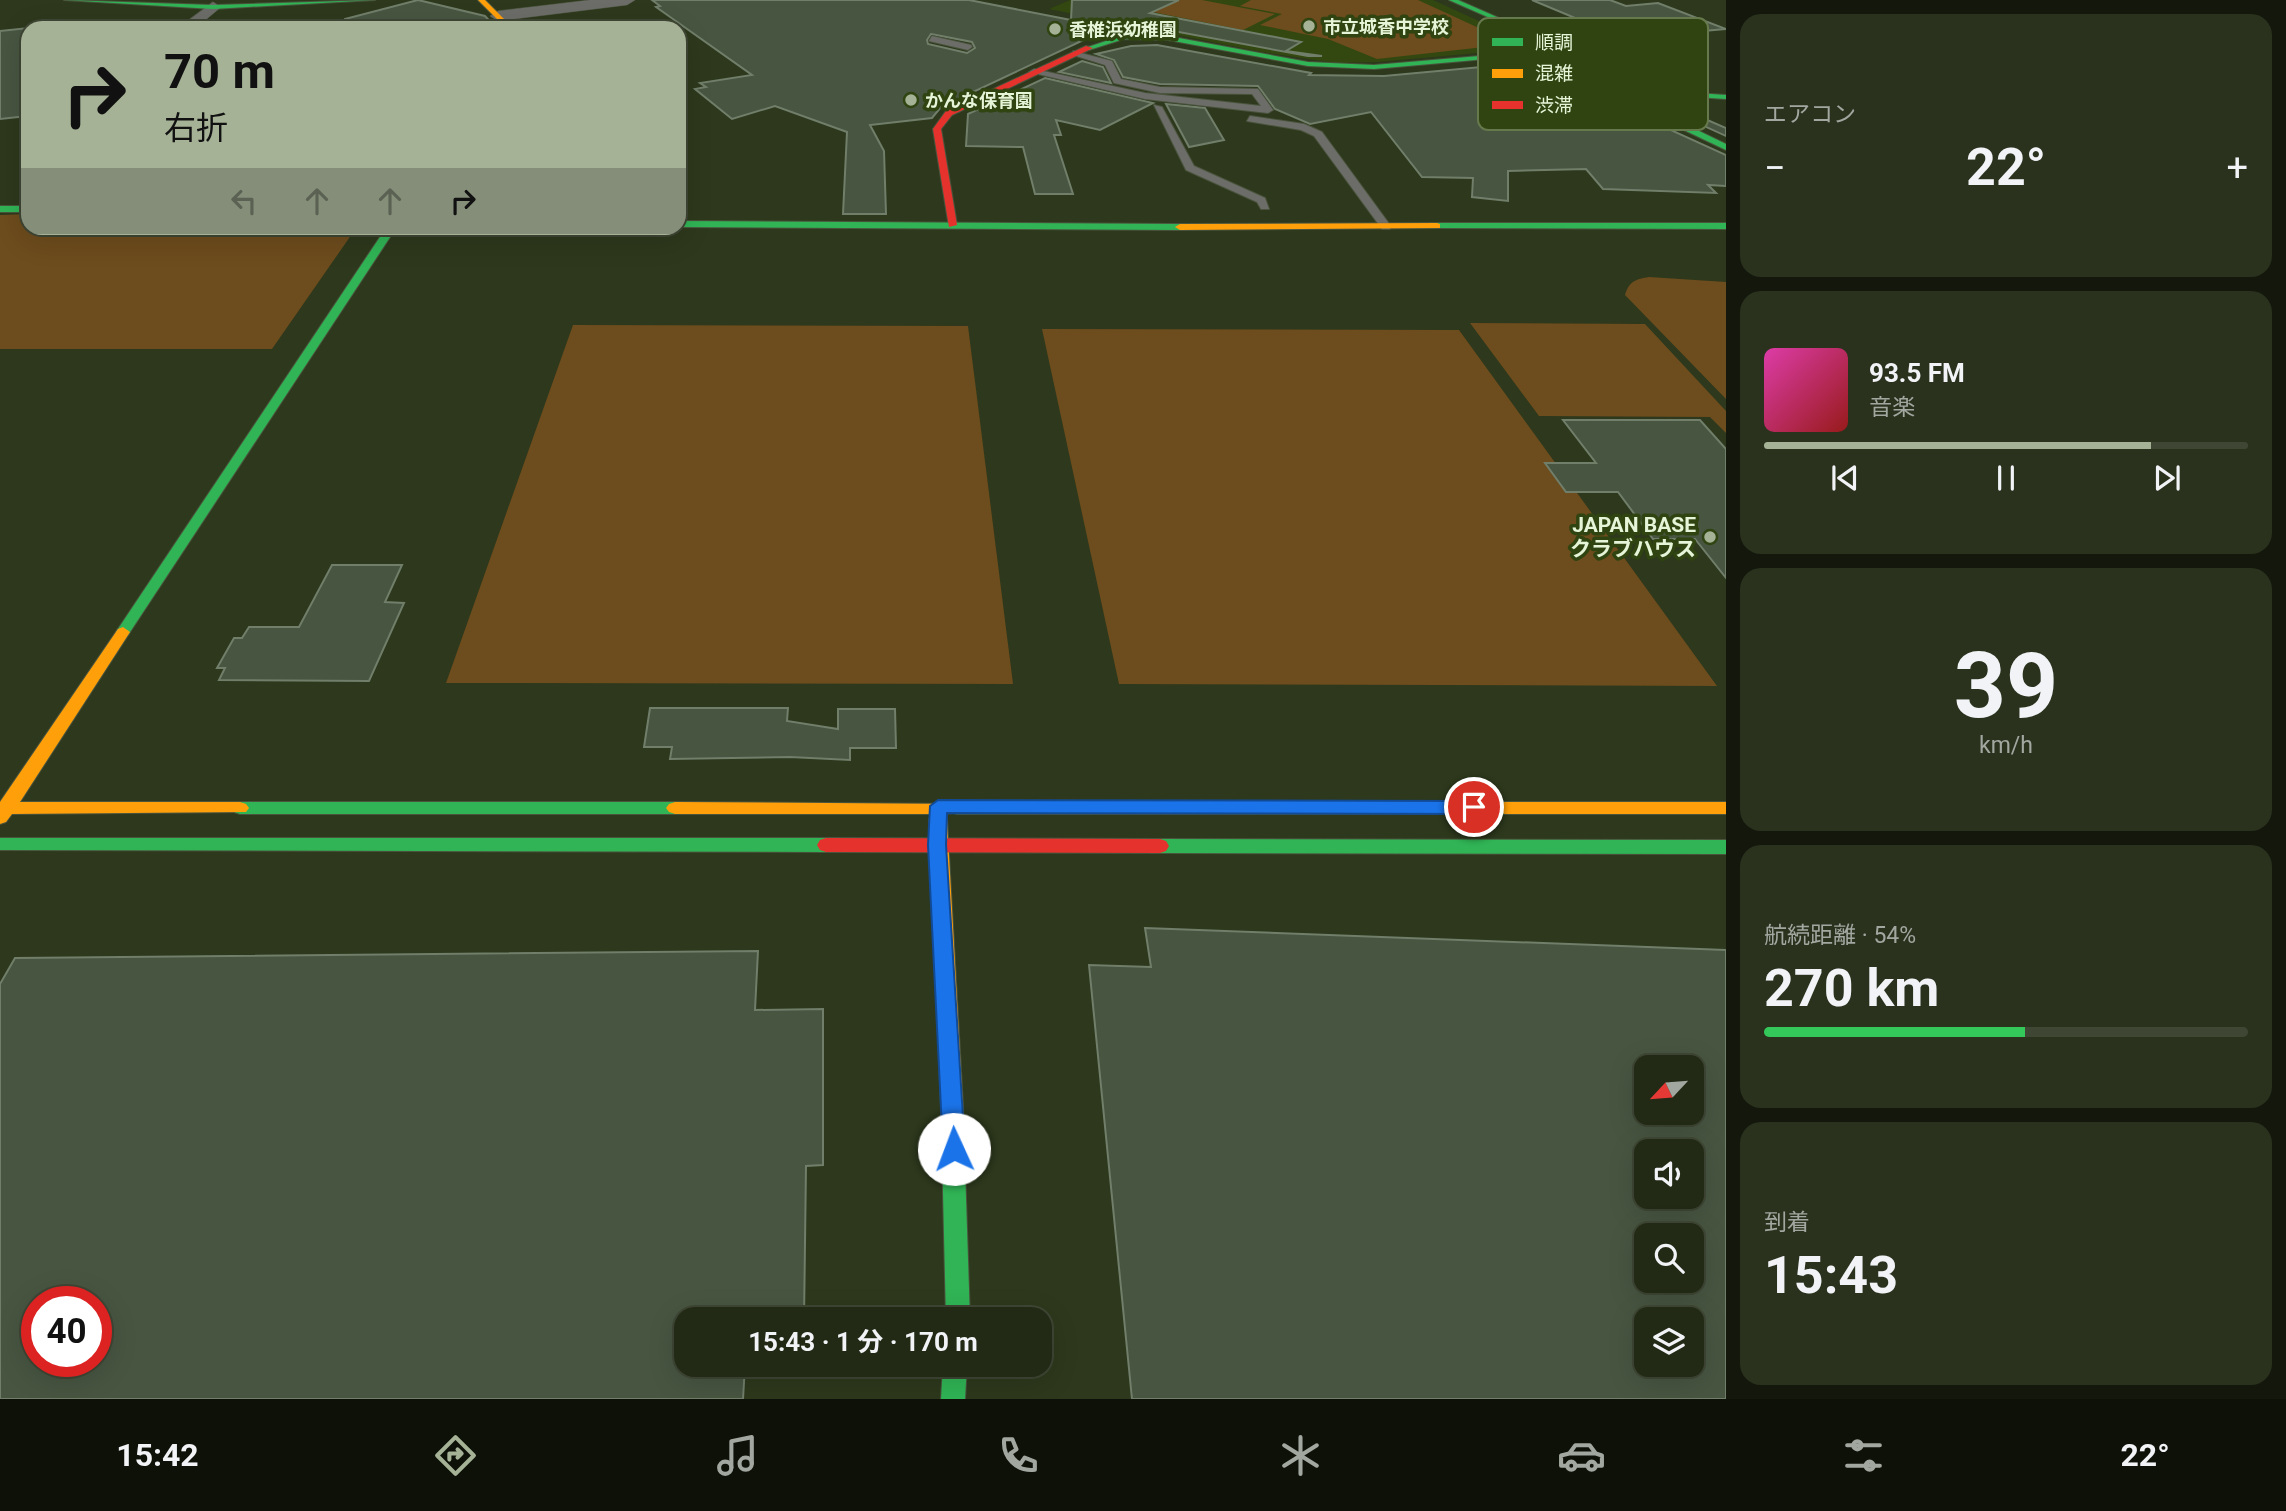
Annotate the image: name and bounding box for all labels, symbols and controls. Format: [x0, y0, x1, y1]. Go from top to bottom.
place label: 市立城香中学校 [1323, 16, 1449, 37]
marker: 市立城香中学校 [1301, 18, 1317, 34]
legend [1478, 18, 1708, 130]
place label: 香椎浜幼稚園 [1069, 19, 1177, 40]
marker: 香椎浜幼稚園 [1047, 21, 1063, 37]
text: 順調 [1535, 31, 1573, 54]
text: 70 m [164, 43, 275, 100]
icon: right [49, 49, 140, 140]
text: 混雑 [1535, 62, 1573, 85]
place label: かんな保育園 [925, 90, 1033, 111]
marker: かんな保育園 [903, 92, 919, 108]
text: 渋滞 [1535, 94, 1573, 117]
text: エアコン [1764, 101, 1856, 128]
text: 右折 [164, 109, 228, 147]
text: 22° [1966, 137, 2046, 198]
text: − [1764, 146, 1786, 190]
text: + [2226, 146, 2248, 190]
icon: left [225, 182, 263, 220]
icon: ahead [298, 182, 336, 220]
icon: ahead [371, 182, 409, 220]
icon: right [444, 182, 482, 220]
text: 93.5 FM [1869, 358, 1965, 388]
text: 音楽 [1869, 394, 1915, 421]
icon: previous [1826, 459, 1864, 497]
icon: pause [1987, 459, 2025, 497]
icon: next [2148, 459, 2186, 497]
place label: JAPAN BASE クラブハウス [1570, 513, 1696, 561]
marker: JAPAN BASE クラブハウス [1702, 529, 1718, 545]
text: 39 [1954, 633, 2058, 739]
text: km/h [1979, 732, 2033, 759]
pin [1444, 777, 1504, 837]
icon: arrive [1455, 788, 1493, 826]
text: 航続距離 · 54% [1764, 922, 1916, 949]
text: 270 km [1764, 958, 1939, 1019]
north arrow [1634, 1055, 1704, 1125]
map controls [1634, 1055, 1704, 1377]
position arrow [917, 1112, 991, 1186]
button: sound [1634, 1139, 1704, 1209]
text: 到着 [1764, 1209, 1810, 1236]
button: search [1634, 1223, 1704, 1293]
text: 15:43 [1764, 1245, 1898, 1306]
speed limit sign: 40 [21, 1286, 112, 1377]
button: layers [1634, 1307, 1704, 1377]
text: 15:43 · 1 分 · 170 m [748, 1327, 978, 1357]
icon: directions [431, 1431, 480, 1480]
icon: music [713, 1431, 762, 1480]
icon: phone [994, 1431, 1043, 1480]
icon: climate [1276, 1431, 1325, 1480]
icon: car [1557, 1431, 1606, 1480]
icon: filters [1839, 1431, 1888, 1480]
text: 15:42 [116, 1436, 199, 1474]
text: 22° [2120, 1436, 2170, 1474]

